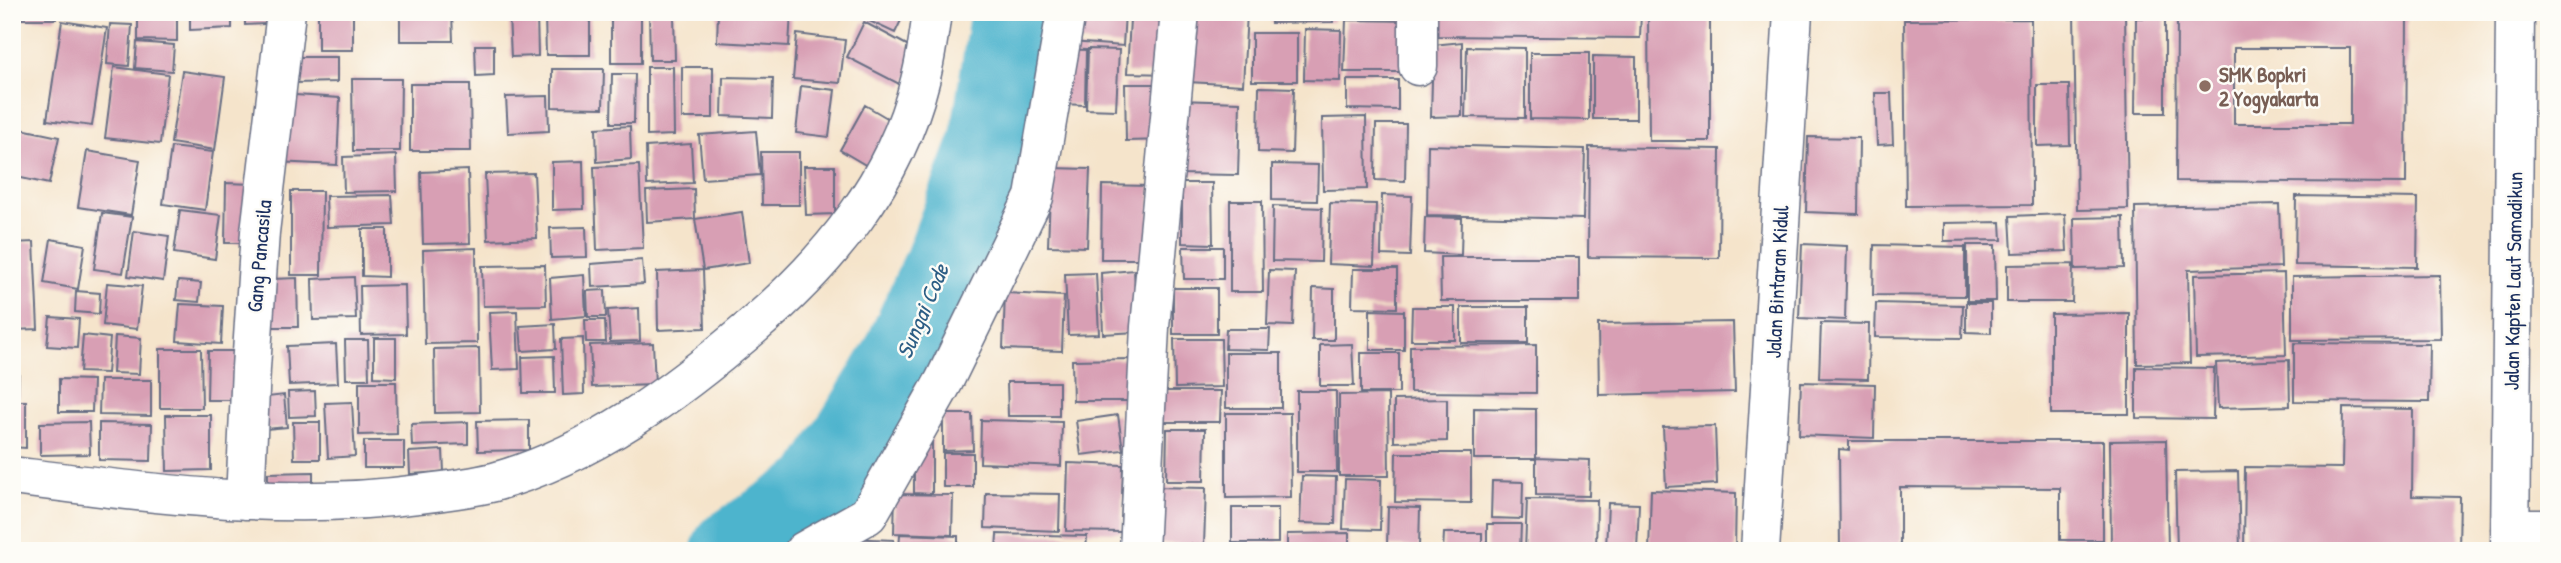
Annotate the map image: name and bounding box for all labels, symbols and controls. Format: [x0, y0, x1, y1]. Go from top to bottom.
place label: SMK Bopkri 2 Yogyakarta [2219, 60, 2319, 114]
marker: SMK Bopkri 2 Yogyakarta [2197, 78, 2213, 94]
street label: Jalan Kapten Laut Samadikun [2497, 171, 2529, 391]
street label: Gang Pancasila [240, 199, 278, 313]
street label: Jalan Bintaran Kidul [1759, 204, 1796, 359]
water label: Sungai Code [888, 258, 957, 363]

